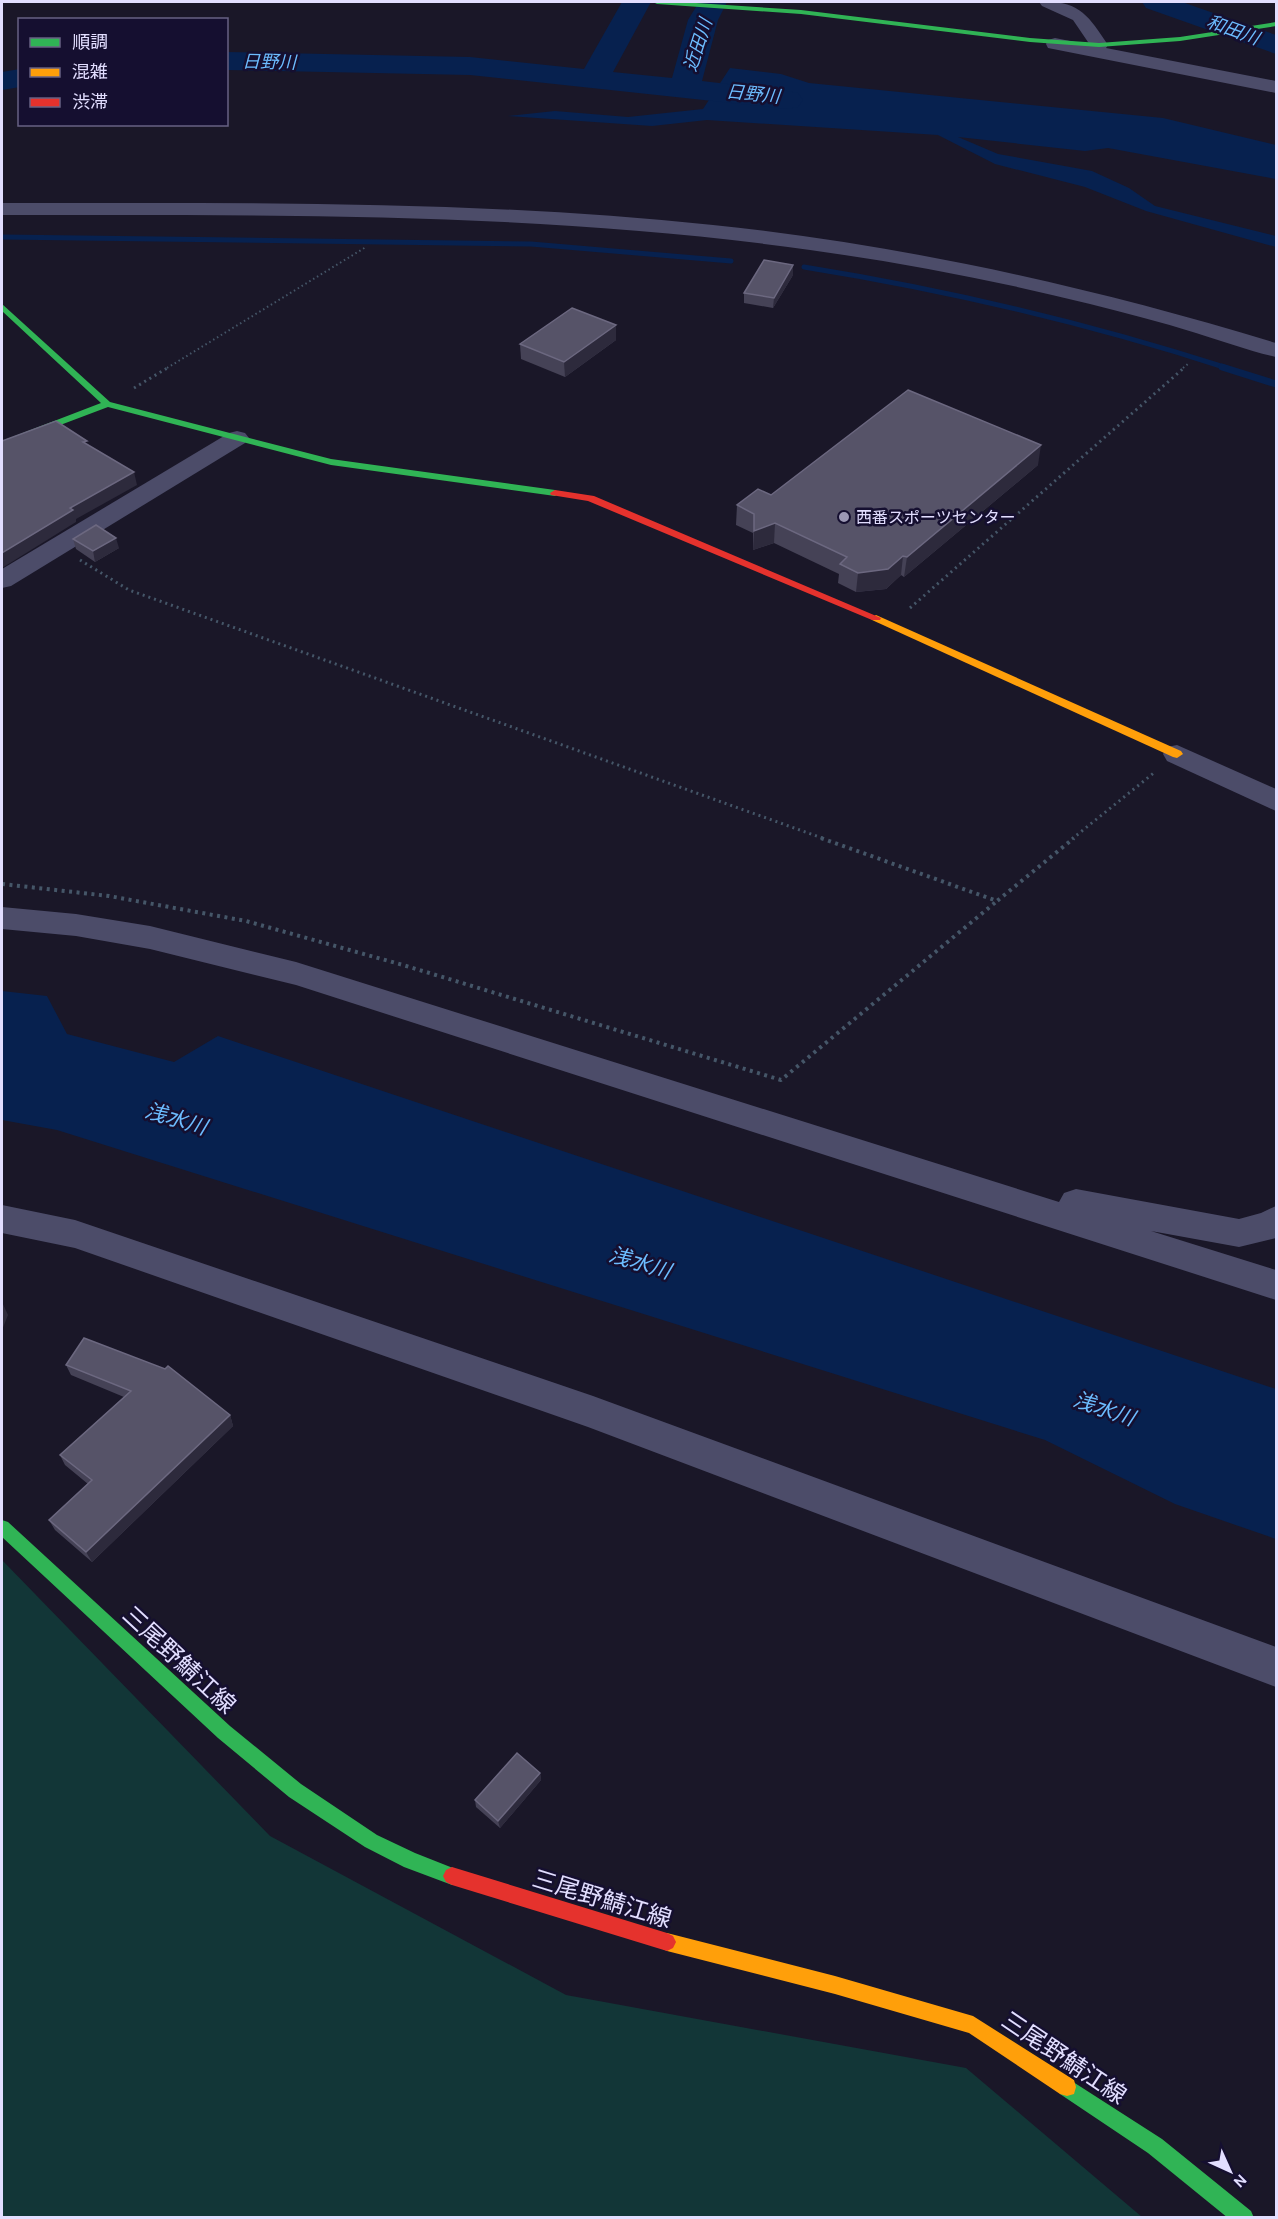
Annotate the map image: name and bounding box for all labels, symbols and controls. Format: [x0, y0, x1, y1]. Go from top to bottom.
water label: 和田川 [1204, 10, 1264, 50]
water label: 近田川 [679, 14, 717, 74]
legend [18, 18, 228, 126]
text: 順調 [72, 31, 108, 53]
water label: 日野川 [242, 51, 298, 74]
text: 混雑 [72, 61, 108, 83]
water label: 日野川 [725, 80, 783, 108]
text: 渋滞 [72, 91, 108, 113]
place label: 西番スポーツセンター [856, 508, 1016, 527]
marker: 西番スポーツセンター [837, 510, 851, 524]
water label: 浅水川 [142, 1098, 212, 1140]
water label: 浅水川 [606, 1242, 676, 1284]
water label: 浅水川 [1070, 1387, 1140, 1431]
street label: 三尾野鯖江線 [117, 1601, 241, 1719]
street label: 三尾野鯖江線 [529, 1865, 675, 1933]
street label: 三尾野鯖江線 [996, 2006, 1132, 2110]
north arrow [1200, 2141, 1260, 2201]
text: N [1229, 2170, 1251, 2192]

